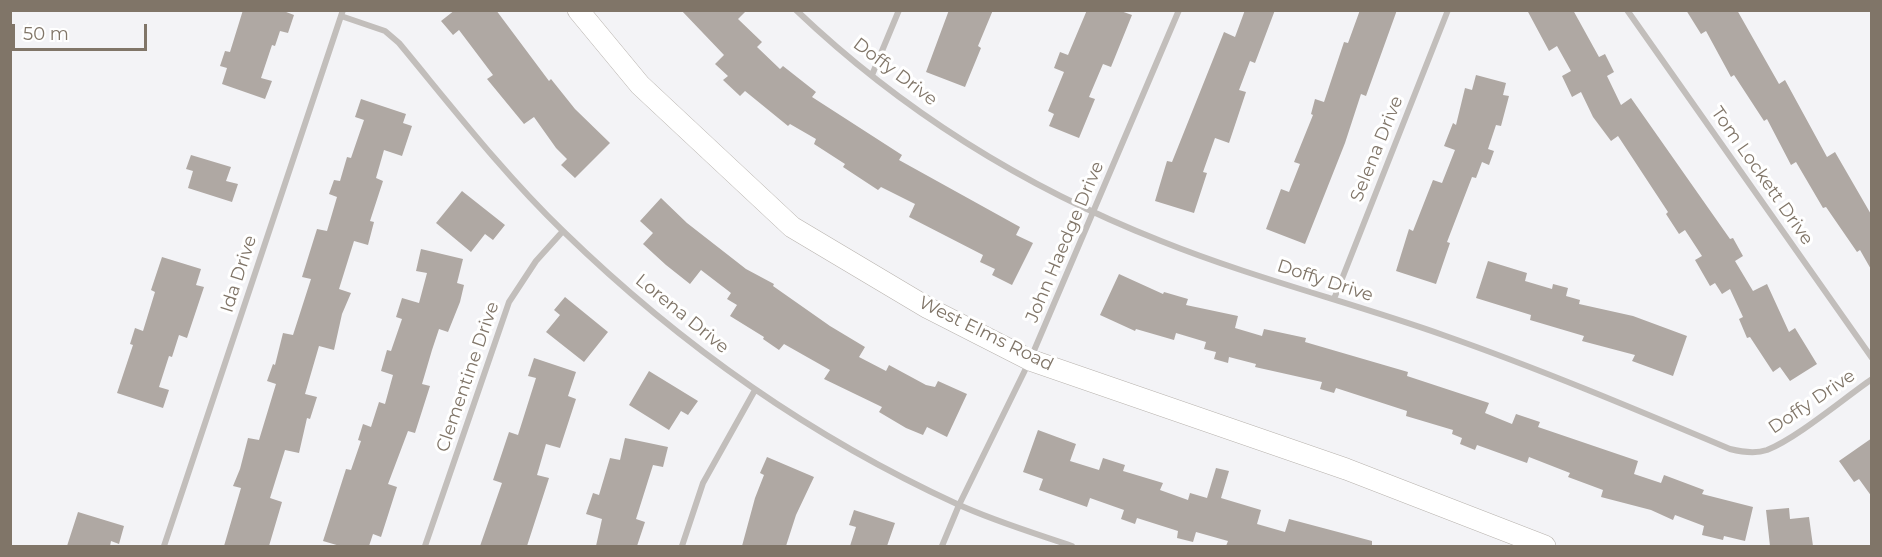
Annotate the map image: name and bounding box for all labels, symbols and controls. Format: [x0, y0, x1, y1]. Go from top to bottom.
scale bar [15, 12, 150, 50]
text: 50 m [23, 23, 69, 45]
street label: Doffy Drive [849, 33, 941, 111]
street label: Selena Drive [1346, 93, 1408, 205]
street label: Tom Lockett Drive [1706, 103, 1818, 249]
street label: John Haedge Drive [1021, 158, 1109, 326]
street label: Ida Drive [216, 233, 262, 315]
street label: Doffy Drive [1274, 255, 1376, 307]
street label: Lorena Drive [631, 270, 733, 358]
street label: West Elms Road [915, 292, 1057, 376]
street label: Clementine Drive [432, 299, 504, 455]
street label: Doffy Drive [1765, 365, 1859, 439]

